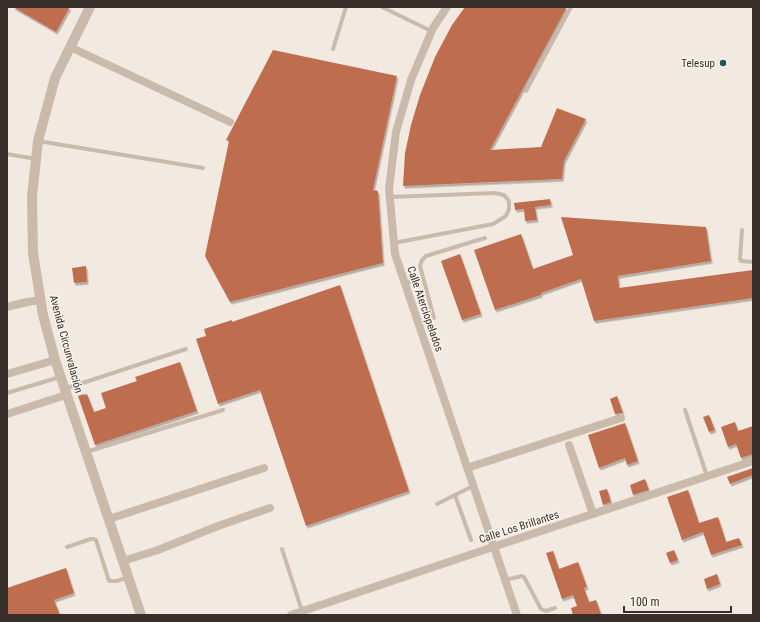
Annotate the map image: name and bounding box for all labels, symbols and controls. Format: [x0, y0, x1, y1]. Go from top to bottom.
place label: Telesup [681, 57, 715, 70]
marker: Telesup [718, 58, 728, 68]
street label: Calle Aterciopelados [404, 264, 446, 354]
street label: Avenida Circunvalación [47, 294, 85, 394]
street label: Calle Los Brillantes [477, 508, 561, 546]
scale bar [624, 588, 731, 614]
text: 100 m [630, 595, 660, 609]

